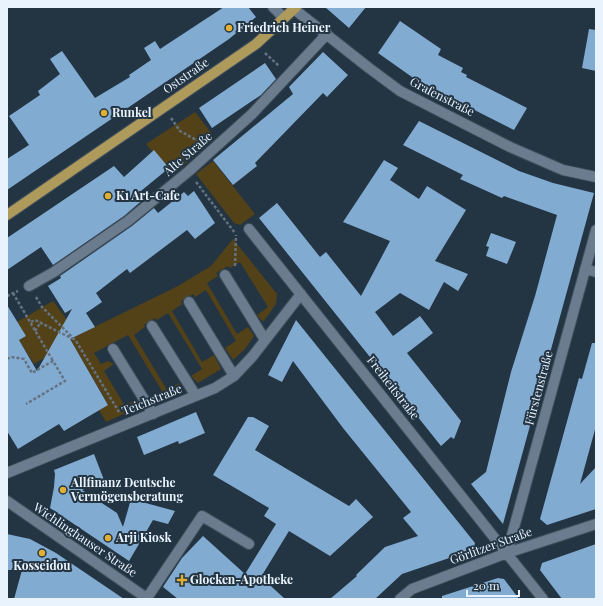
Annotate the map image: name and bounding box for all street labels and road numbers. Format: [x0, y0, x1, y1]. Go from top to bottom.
street label: Oststraße [159, 54, 212, 97]
street label: Grafenstraße [407, 73, 478, 119]
street label: Alte Straße [159, 128, 215, 179]
street label: Fürstenstraße [520, 349, 556, 427]
street label: Freiheitstraße [364, 352, 424, 422]
street label: Teichstraße [119, 380, 184, 418]
street label: Wichlinghauser Straße [30, 498, 141, 580]
street label: Görlitzer Straße [447, 523, 534, 567]

